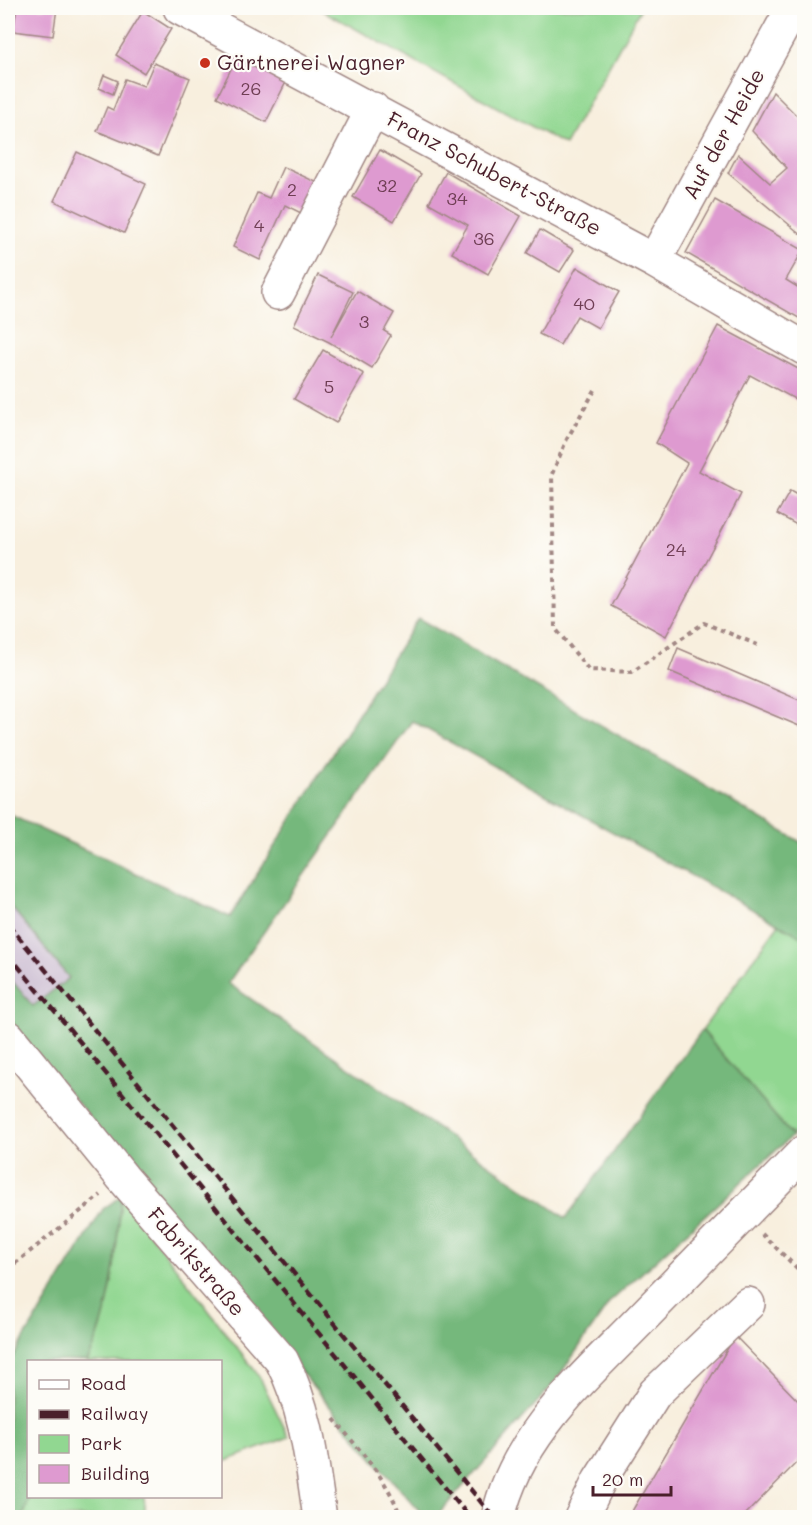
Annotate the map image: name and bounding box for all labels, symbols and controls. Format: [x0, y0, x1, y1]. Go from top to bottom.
place label: Gärtnerei Wagner [217, 48, 406, 75]
marker: Gärtnerei Wagner [198, 56, 212, 70]
street label: Auf der Heide [676, 63, 770, 203]
house number: 26 [241, 76, 261, 100]
street label: Franz Schubert-Straße [383, 105, 607, 241]
house number: 32 [377, 173, 397, 197]
house number: 2 [287, 177, 297, 201]
house number: 34 [446, 186, 468, 210]
house number: 4 [254, 213, 265, 237]
house number: 36 [473, 226, 495, 250]
house number: 40 [573, 291, 595, 315]
house number: 3 [359, 309, 369, 333]
house number: 5 [324, 374, 334, 398]
house number: 24 [666, 537, 687, 561]
street label: Fabrikstraße [142, 1201, 252, 1321]
legend [27, 1360, 222, 1498]
text: Road [81, 1371, 126, 1395]
text: Railway [81, 1401, 148, 1425]
text: Park [81, 1431, 122, 1455]
scale bar [593, 1459, 671, 1497]
text: Building [81, 1461, 149, 1485]
text: 20 m [602, 1467, 643, 1491]

